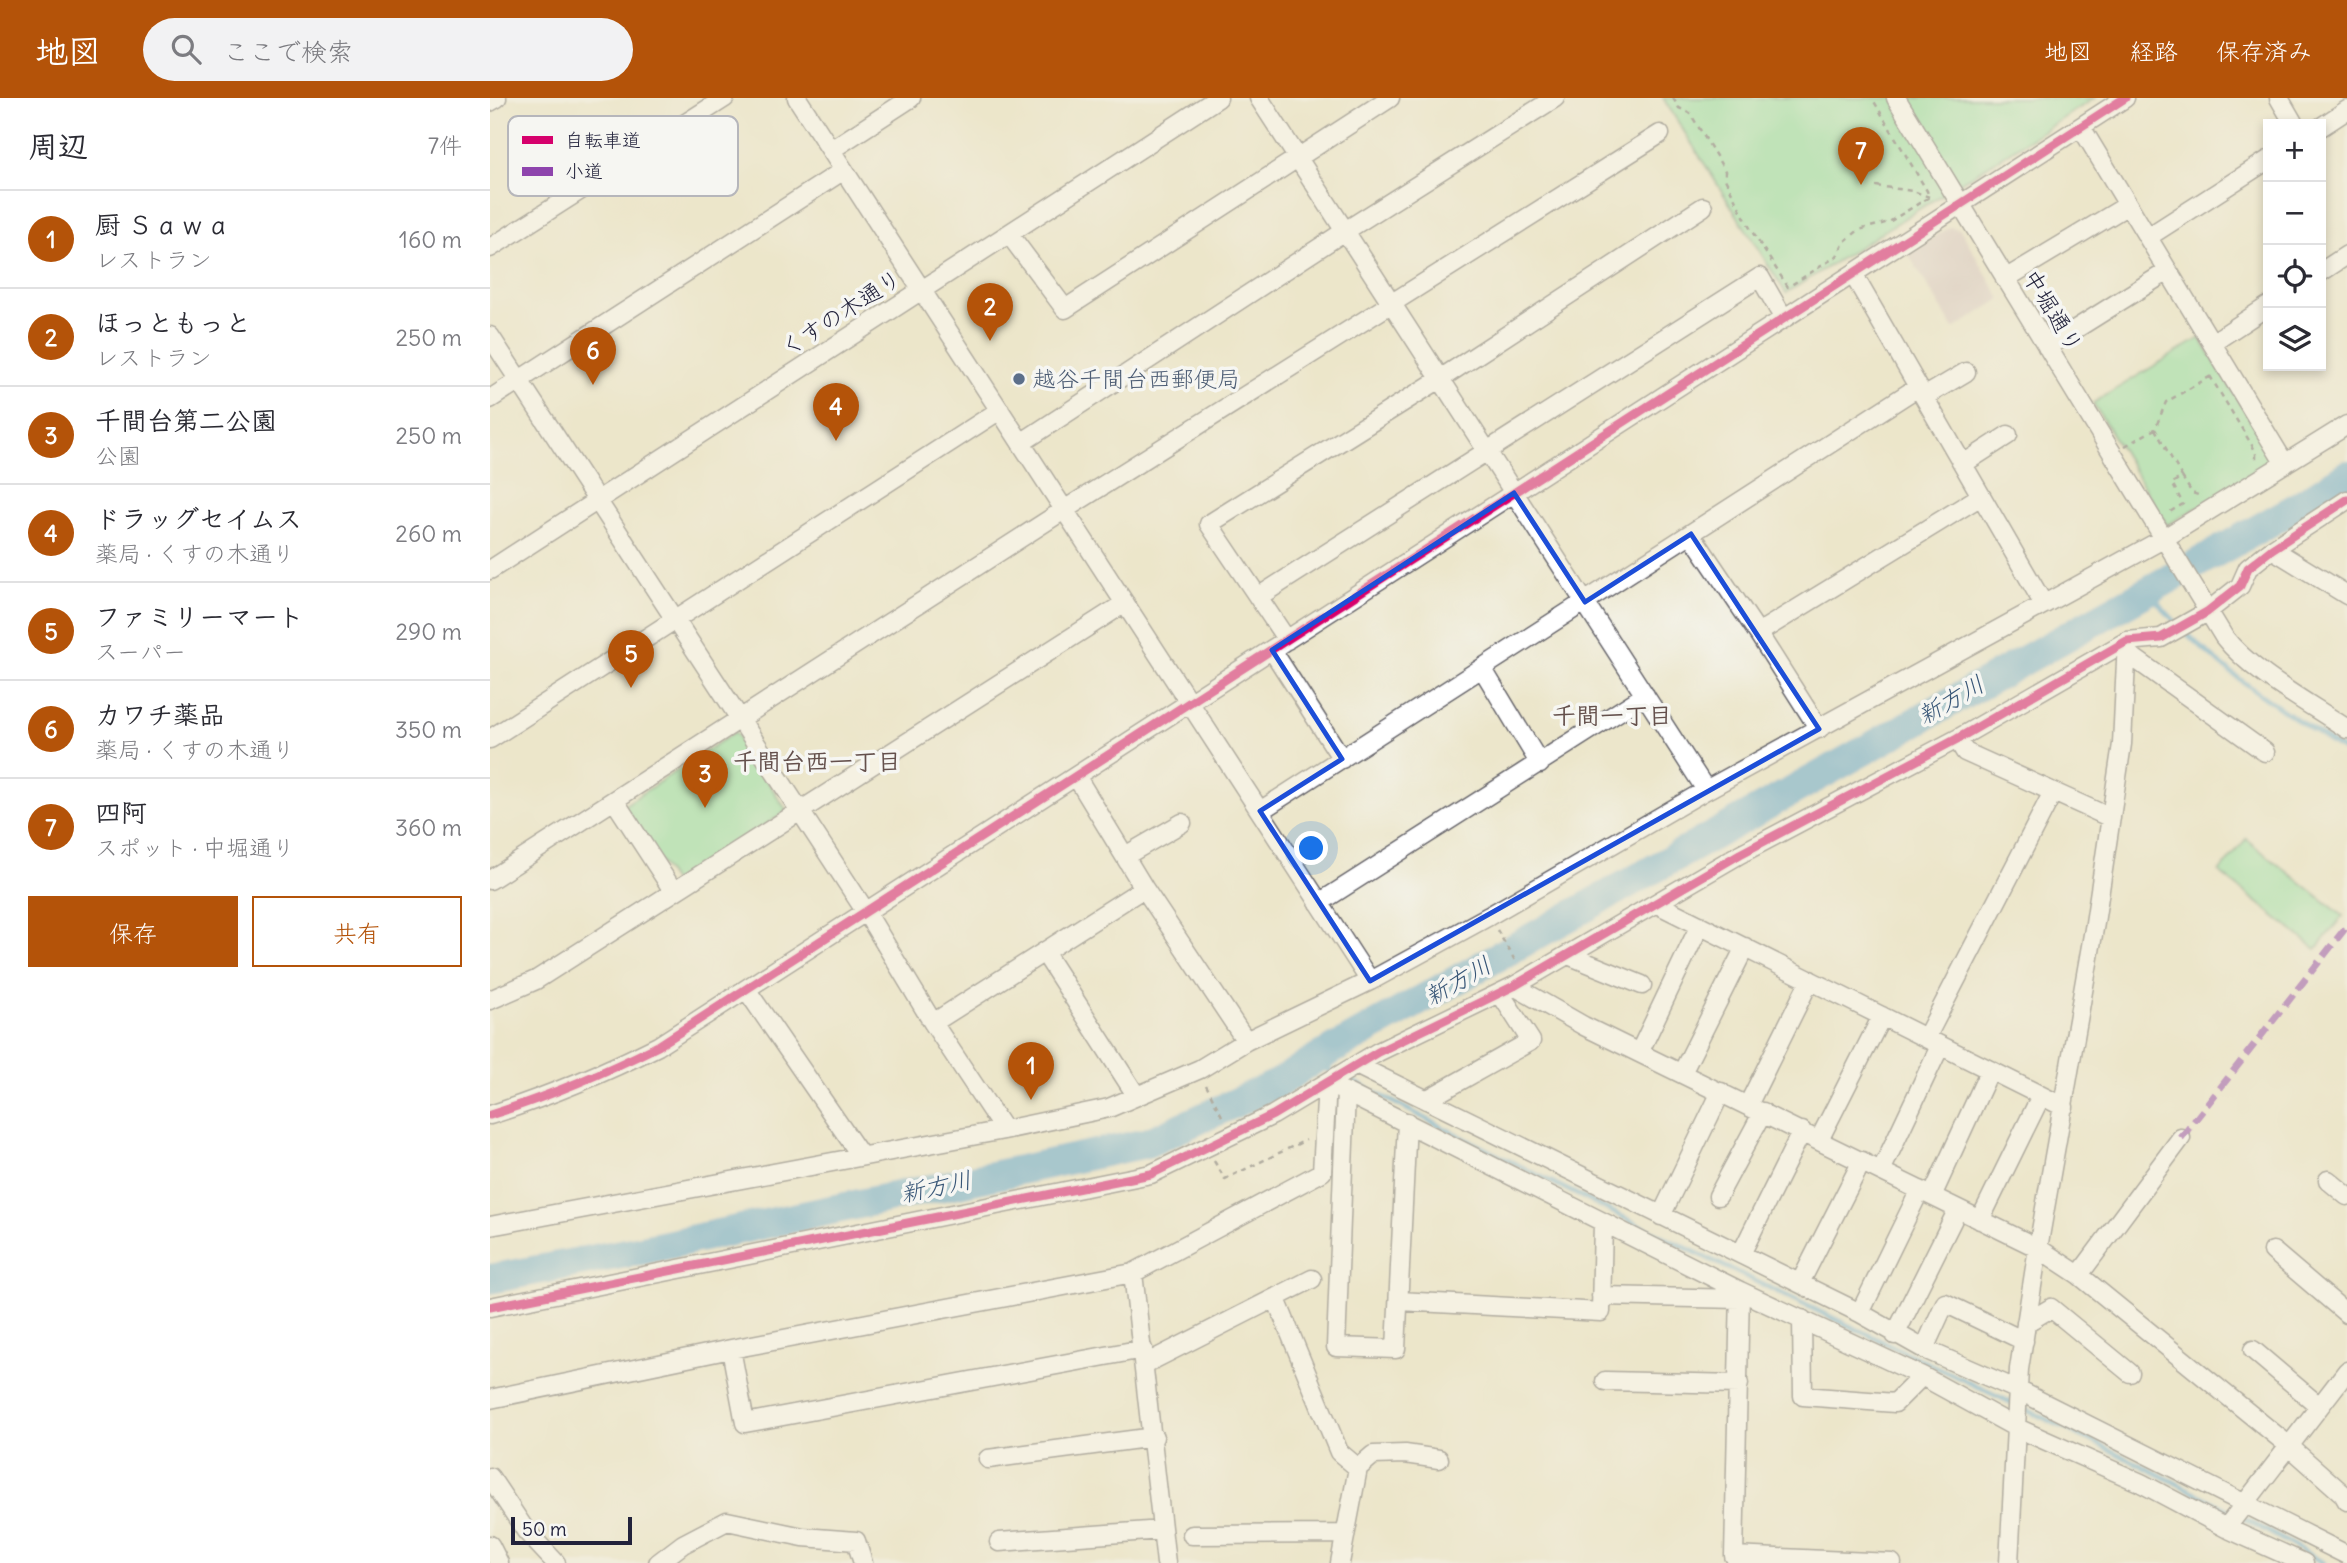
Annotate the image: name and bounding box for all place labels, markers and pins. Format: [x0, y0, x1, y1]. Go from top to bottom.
pin: 7 [1838, 127, 1884, 185]
pin: 2 [967, 283, 1013, 341]
pin: 6 [570, 327, 616, 385]
place label: 越谷千間台西郵便局 [1033, 364, 1240, 393]
marker: 越谷千間台西郵便局 [1011, 371, 1027, 387]
pin: 4 [813, 383, 859, 441]
pin: 5 [608, 630, 654, 688]
pin: 3 [682, 750, 728, 808]
pin: 1 [1008, 1042, 1054, 1100]

